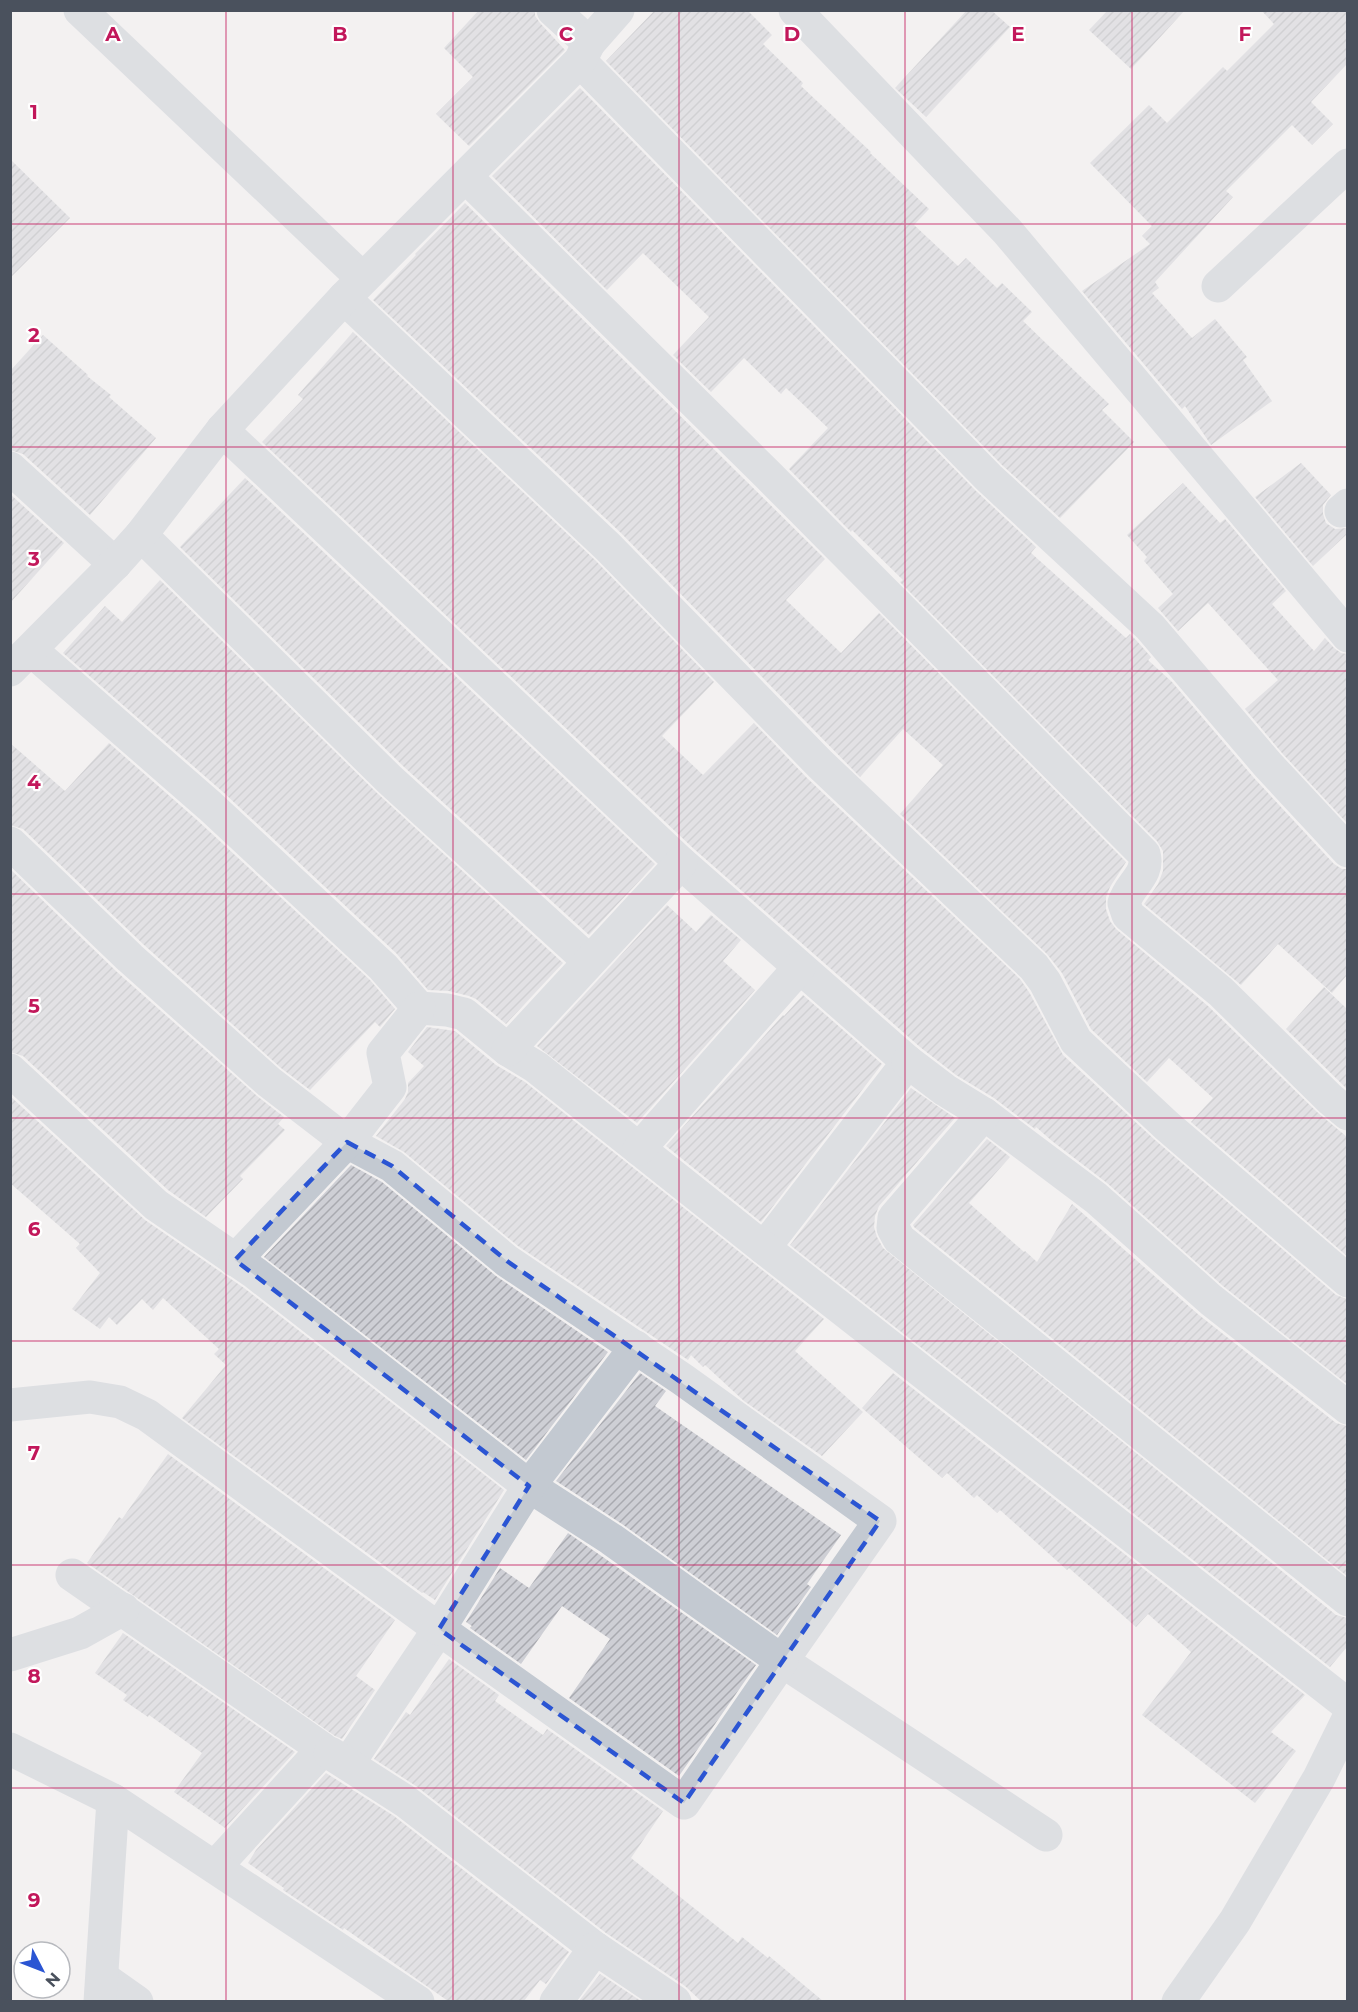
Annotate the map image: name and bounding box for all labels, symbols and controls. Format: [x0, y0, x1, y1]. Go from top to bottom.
text: A [104, 22, 121, 46]
text: B [332, 22, 348, 46]
text: C [559, 22, 574, 46]
text: D [784, 22, 800, 46]
text: E [1011, 22, 1025, 46]
text: F [1239, 22, 1252, 46]
text: 1 [30, 100, 38, 124]
text: 2 [28, 323, 40, 347]
text: 3 [27, 547, 40, 571]
text: 4 [27, 770, 41, 794]
text: 5 [28, 994, 40, 1018]
text: 6 [28, 1217, 41, 1241]
text: 7 [28, 1441, 40, 1465]
text: 8 [27, 1664, 41, 1688]
text: 9 [28, 1888, 40, 1912]
north arrow [12, 1940, 72, 2000]
text: N [41, 1969, 64, 1991]

